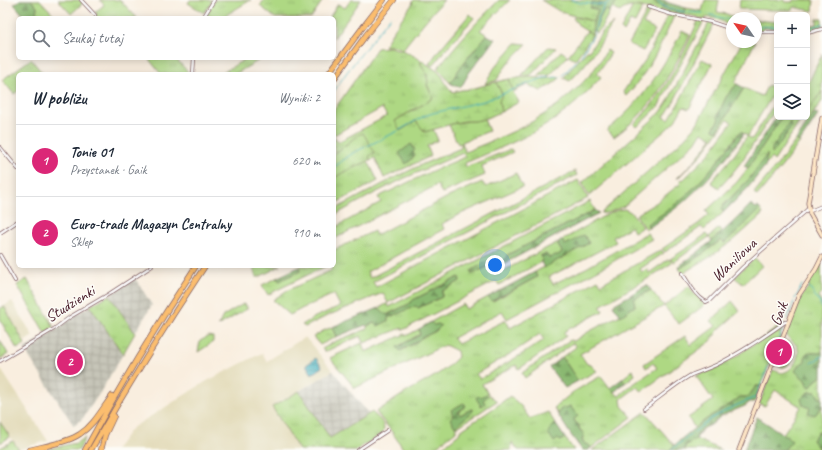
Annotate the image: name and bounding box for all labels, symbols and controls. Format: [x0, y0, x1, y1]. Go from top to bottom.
north arrow [726, 12, 762, 48]
map controls [774, 12, 810, 120]
button: + [774, 12, 810, 48]
search box [16, 16, 336, 60]
icon: search [30, 27, 52, 49]
text: Szukaj tutaj [62, 29, 123, 48]
button: − [774, 48, 810, 84]
button: layers [774, 84, 810, 120]
text: W pobliżu [32, 88, 87, 109]
text: Wyniki: 2 [279, 90, 320, 106]
text: Tonie 01 [70, 143, 113, 162]
text: 1 [42, 153, 48, 169]
text: 620 m [292, 153, 320, 169]
text: Przystanek · Gaik [70, 162, 146, 178]
text: Euro-trade Magazyn Centralny [70, 215, 231, 234]
text: 2 [42, 225, 48, 241]
text: 910 m [292, 225, 320, 241]
street label: Waniliowa [707, 233, 762, 286]
text: Sklep [70, 234, 93, 250]
your location [485, 255, 505, 275]
street label: Studzienki [41, 280, 100, 327]
street label: Gaik [765, 298, 793, 329]
pin: 1 [766, 337, 792, 367]
pin: 2 [57, 347, 83, 377]

